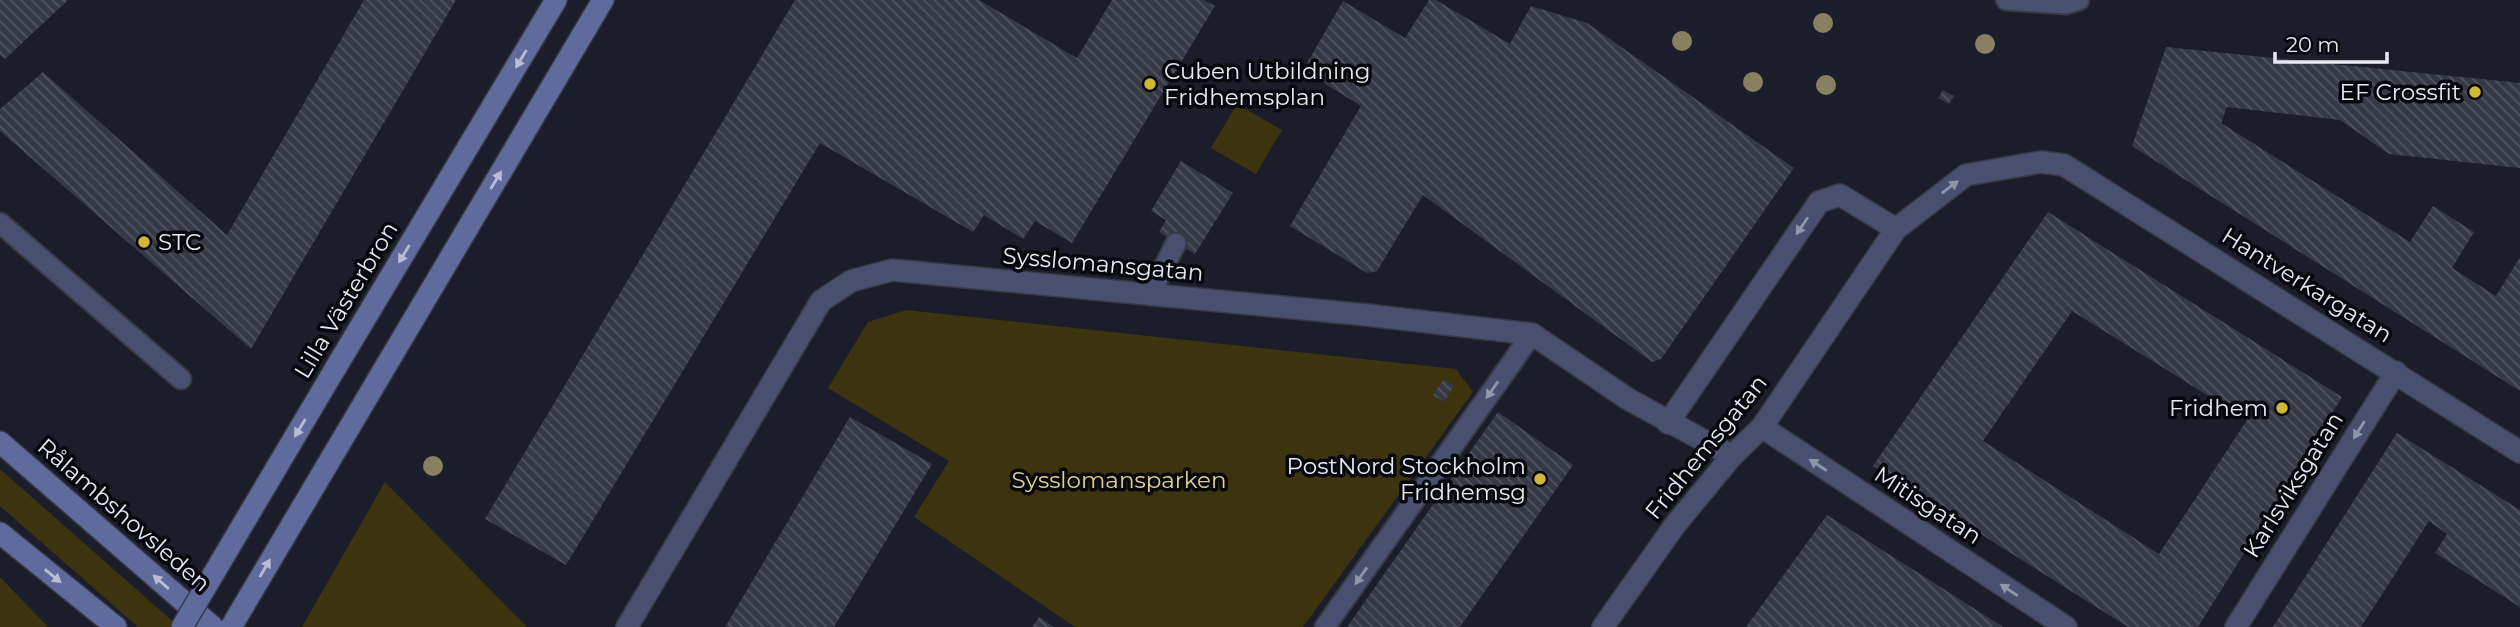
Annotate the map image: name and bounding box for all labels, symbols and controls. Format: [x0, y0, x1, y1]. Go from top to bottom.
scale bar [2275, 21, 2387, 65]
text: 20 m [2286, 32, 2340, 57]
one-way arrow [515, 49, 527, 68]
place label: Cuben Utbildning Fridhemsplan [1164, 57, 1371, 111]
marker: Cuben Utbildning Fridhemsplan [1142, 76, 1158, 92]
place label: EF Crossfit [2340, 78, 2461, 106]
marker: EF Crossfit [2467, 84, 2483, 100]
one-way arrow [489, 170, 502, 189]
one-way arrow [1941, 181, 1959, 195]
street label: Lilla Västerbron [288, 217, 404, 383]
one-way arrow [1795, 217, 1809, 235]
street label: Hantverkargatan [2217, 221, 2397, 349]
place label: STC [158, 228, 201, 256]
marker: STC [136, 234, 152, 250]
street label: Sysslomansgatan [1001, 241, 1205, 287]
one-way arrow [398, 244, 410, 263]
street label: Fridhemsgatan [1639, 369, 1773, 525]
one-way arrow [1485, 381, 1499, 399]
place label: Fridhem [2169, 394, 2268, 422]
marker: Fridhem [2274, 400, 2290, 416]
street label: Karlsviksgatan [2237, 407, 2349, 563]
one-way arrow [294, 418, 306, 438]
one-way arrow [2353, 420, 2366, 439]
street label: Rålambshovsleden [32, 432, 216, 598]
place label: PostNord Stockholm Fridhemsg [1287, 452, 1526, 506]
one-way arrow [1809, 459, 1828, 472]
street label: Mitisgatan [1869, 460, 1987, 550]
park label: Sysslomansparken [1011, 466, 1227, 494]
marker: PostNord Stockholm Fridhemsg [1532, 471, 1548, 487]
one-way arrow [259, 559, 271, 578]
one-way arrow [1354, 567, 1368, 585]
one-way arrow [44, 568, 62, 583]
one-way arrow [153, 575, 170, 590]
one-way arrow [1999, 583, 2018, 596]

